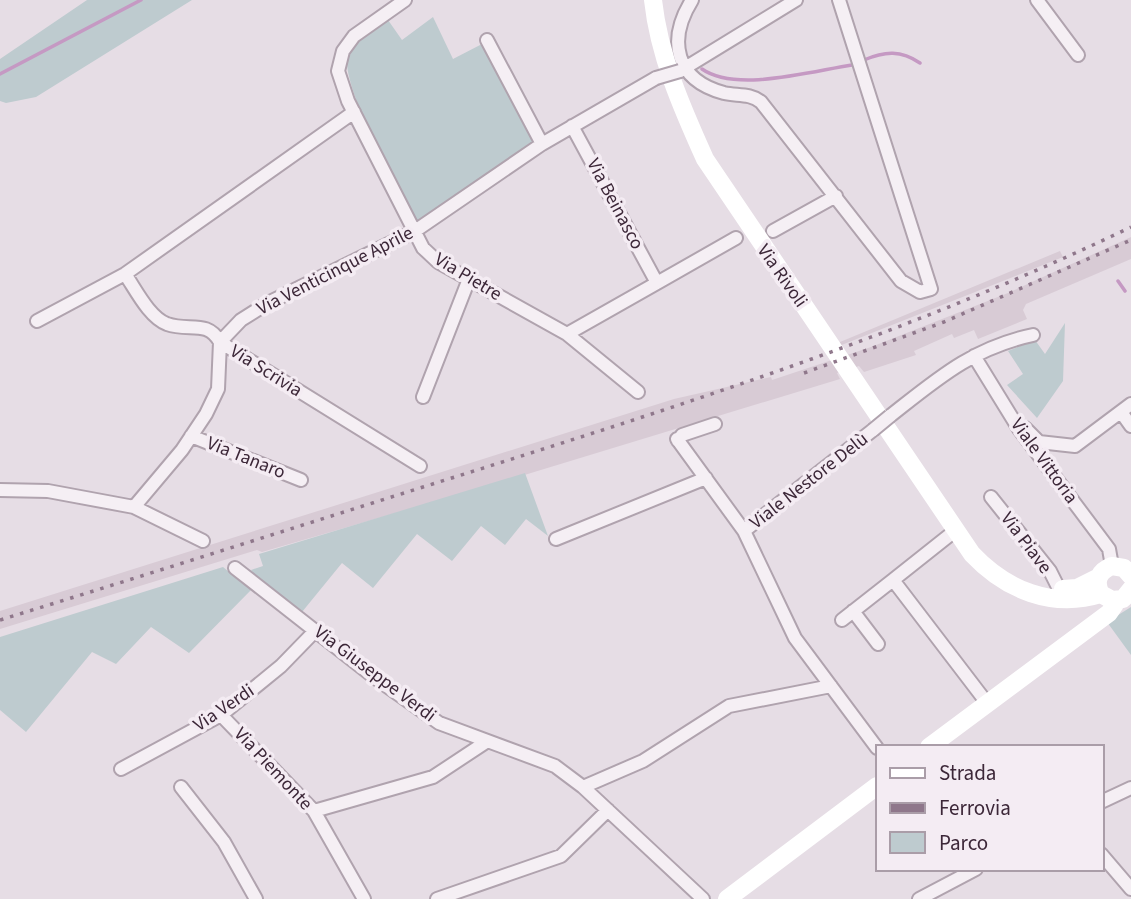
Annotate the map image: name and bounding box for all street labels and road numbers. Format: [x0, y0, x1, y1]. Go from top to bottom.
street label: Via Beinasco [580, 154, 650, 254]
street label: Via Venticinque Aprile [252, 220, 418, 322]
street label: Via Rivoli [750, 239, 814, 313]
street label: Via Pietre [429, 246, 507, 308]
street label: Via Scrivia [224, 338, 308, 404]
street label: Viale Vittoria [1004, 413, 1084, 509]
street label: Viale Nestore Delù [744, 426, 874, 536]
street label: Via Tanaro [203, 430, 289, 486]
street label: Via Piave [994, 506, 1058, 580]
street label: Via Giuseppe Verdi [308, 619, 442, 729]
street label: Via Verdi [188, 678, 260, 738]
street label: Via Piemonte [227, 721, 319, 817]

